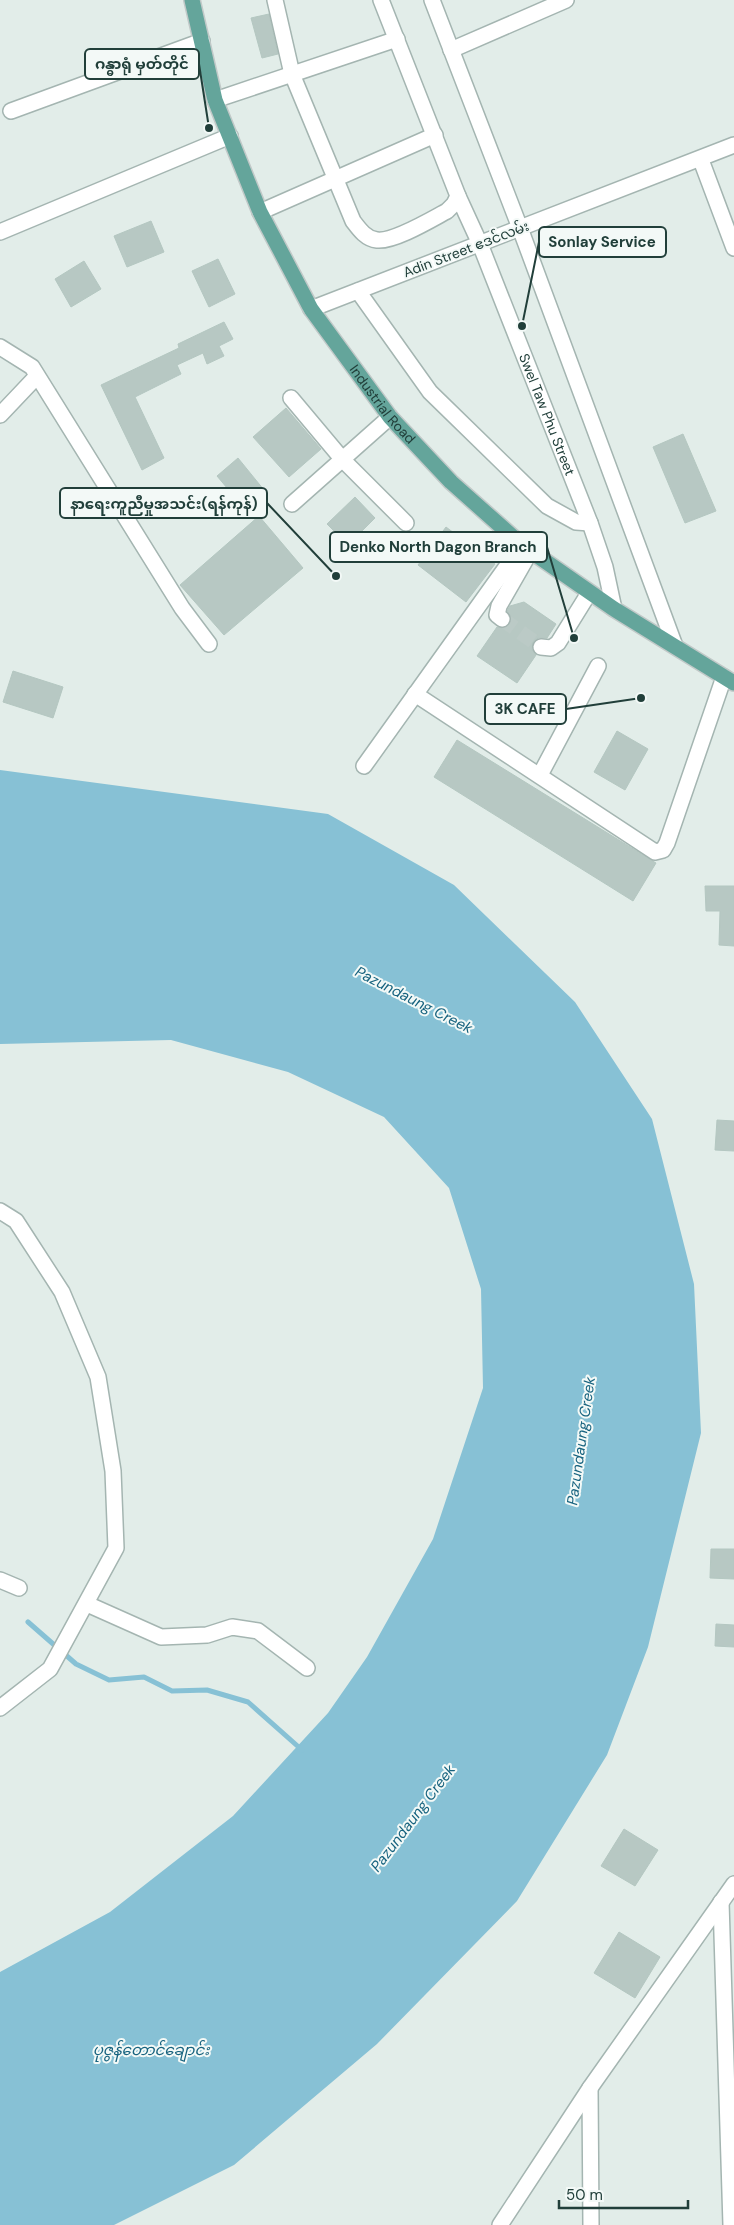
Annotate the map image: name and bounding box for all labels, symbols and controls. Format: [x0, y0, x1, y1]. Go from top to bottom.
callout: ဂန္ဓာရုံ မှတ်တိုင် [85, 49, 199, 79]
text: ဂန္ဓာရုံ မှတ်တိုင် [95, 54, 189, 76]
street label: Adin Street ဧဒင်လမ်း [400, 216, 531, 281]
callout: Sonlay Service [539, 227, 666, 257]
text: Sonlay Service [548, 232, 656, 252]
street label: Swel Taw Phu Street [515, 351, 579, 478]
street label: Industrial Road [346, 361, 419, 447]
callout: နာရေးကူညီမှုအသင်း(ရန်ကုန်) [60, 488, 267, 518]
text: နာရေးကူညီမှုအသင်း(ရန်ကုန်) [70, 494, 258, 516]
callout: Denko North Dagon Branch [330, 532, 547, 562]
text: Denko North Dagon Branch [339, 537, 537, 557]
callout: 3K CAFE [485, 694, 566, 724]
text: 3K CAFE [494, 699, 556, 719]
water label: Pazundaung Creek [352, 962, 477, 1038]
water label: Pazundaung Creek [562, 1375, 600, 1507]
water label: Pazundaung Creek [366, 1760, 460, 1876]
water label: ပုဇွန်တောင်ချောင်း [93, 2039, 210, 2062]
scale bar [559, 2178, 688, 2210]
text: 50 m [566, 2185, 603, 2205]

